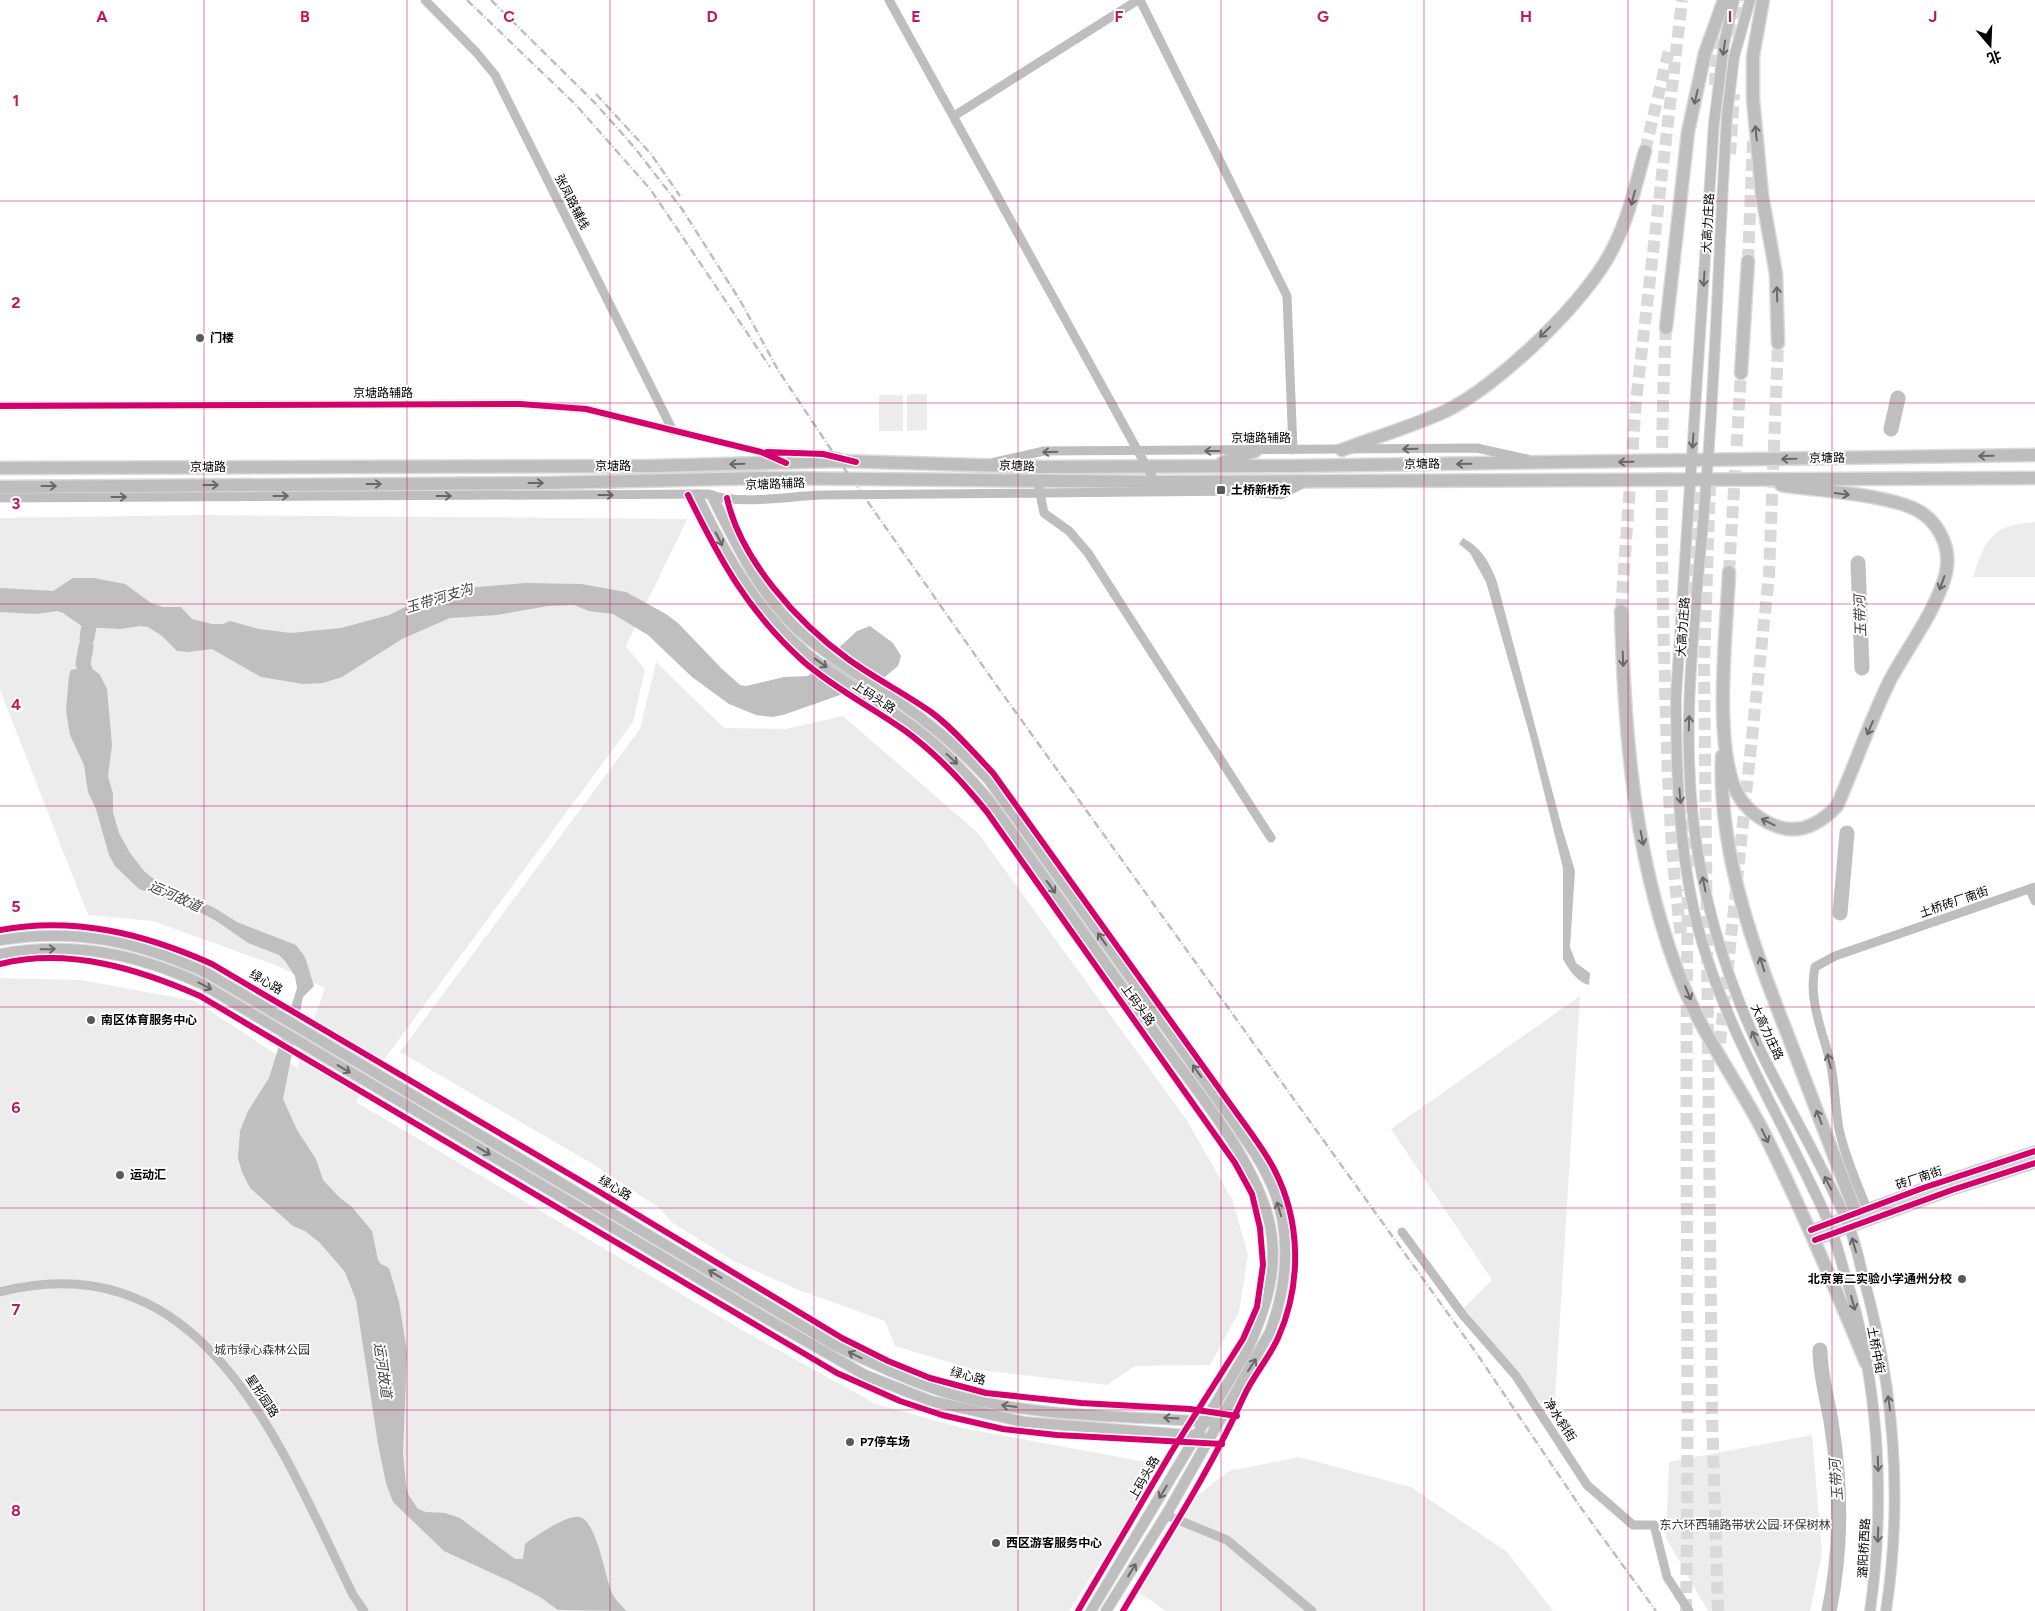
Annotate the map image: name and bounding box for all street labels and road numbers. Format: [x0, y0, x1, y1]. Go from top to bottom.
street label: 张凤路辅线 [552, 172, 592, 232]
street label: 大高力庄路 [1699, 193, 1717, 253]
street label: 京塘路辅路 [353, 386, 413, 400]
street label: 京塘路辅路 [1231, 431, 1291, 445]
street label: 京塘路 [1809, 451, 1845, 465]
street label: 京塘路 [1404, 457, 1440, 471]
street label: 京塘路 [999, 458, 1035, 474]
street label: 京塘路 [595, 459, 631, 473]
street label: 京塘路 [190, 460, 226, 474]
street label: 京塘路辅路 [745, 476, 805, 492]
street label: 大高力庄路 [1674, 597, 1692, 657]
street label: 上码头路 [850, 678, 898, 716]
street label: 土桥砖厂南街 [1918, 884, 1990, 920]
street label: 绿心路 [247, 967, 285, 997]
street label: 上码头路 [1118, 981, 1158, 1029]
street label: 大高力庄路 [1748, 1002, 1786, 1062]
street label: 砖厂南街 [1894, 1164, 1944, 1192]
street label: 绿心路 [596, 1173, 634, 1203]
street label: 土桥中街 [1865, 1325, 1887, 1375]
street label: 绿心路 [949, 1365, 987, 1387]
street label: 星形园路 [243, 1372, 281, 1420]
street label: 净水斜街 [1541, 1396, 1579, 1444]
street label: 上码头路 [1126, 1454, 1162, 1502]
street label: 潞阳桥西路 [1855, 1518, 1873, 1578]

